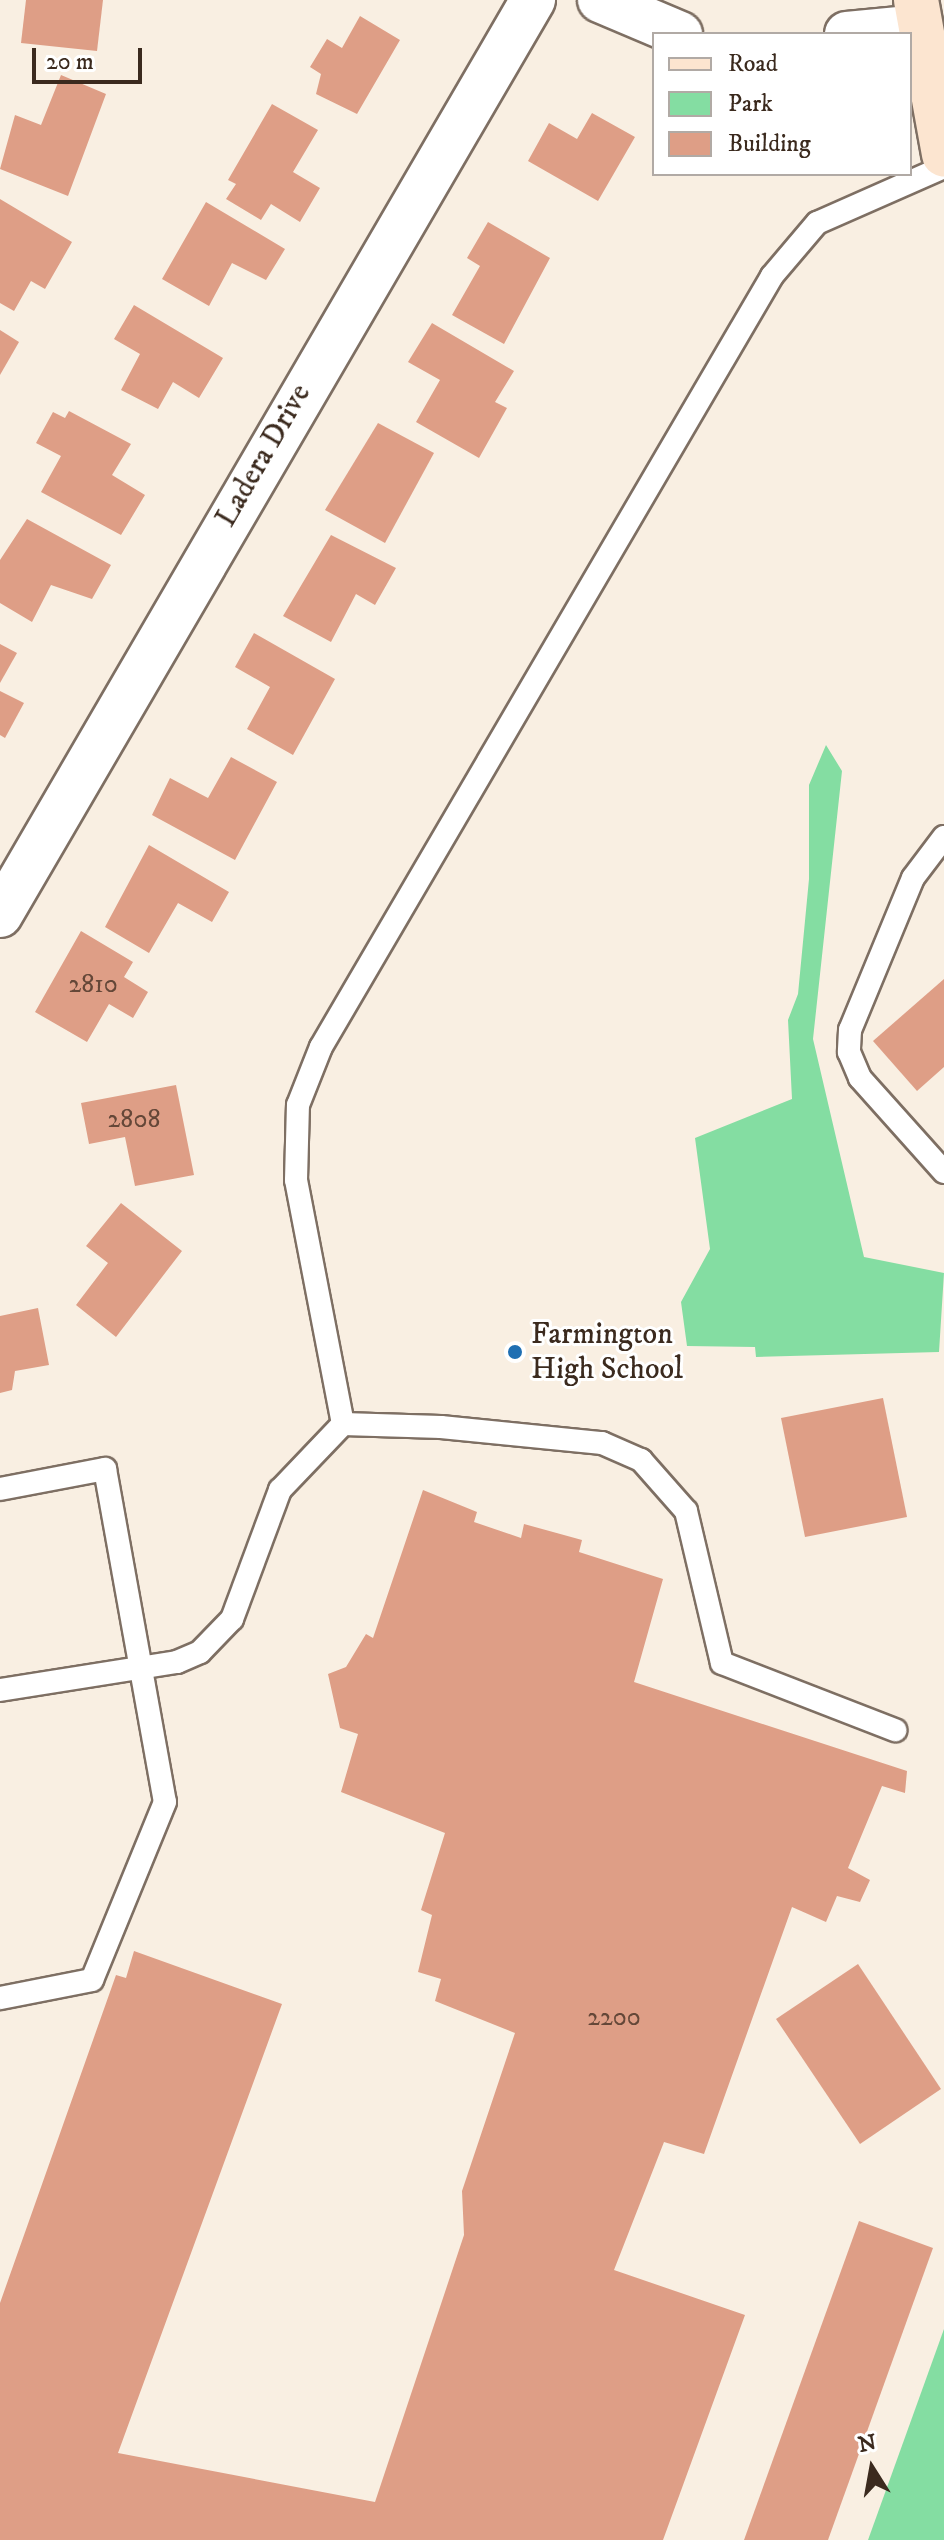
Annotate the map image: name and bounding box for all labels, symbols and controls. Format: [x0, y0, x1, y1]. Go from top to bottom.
scale bar [36, 32, 146, 82]
legend [652, 32, 912, 176]
text: 20 m [46, 47, 94, 77]
text: Road [728, 49, 778, 79]
text: Park [728, 89, 773, 119]
text: Building [728, 129, 811, 159]
street label: Ladera Drive [209, 378, 319, 534]
house number: 2810 [68, 969, 118, 1001]
house number: 2808 [108, 1104, 160, 1136]
place label: Farmington High School [531, 1317, 683, 1388]
marker: Farmington High School [506, 1343, 524, 1361]
house number: 2200 [587, 2002, 641, 2034]
north arrow [832, 2428, 912, 2508]
text: N [856, 2429, 879, 2459]

